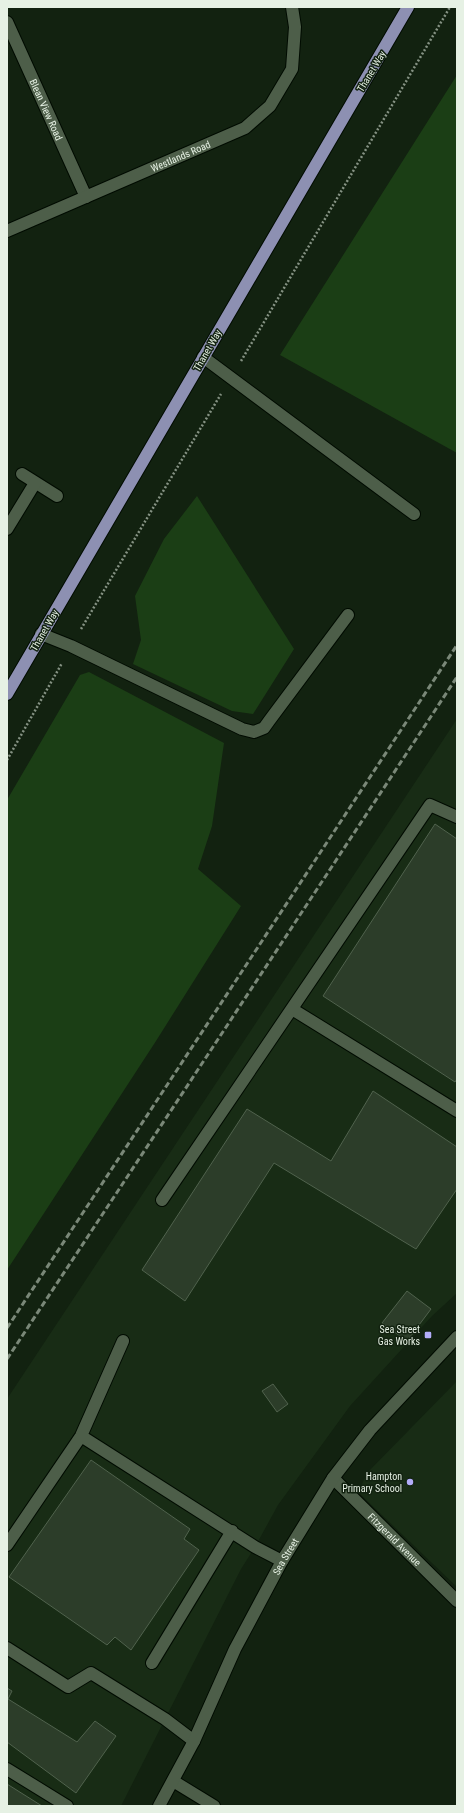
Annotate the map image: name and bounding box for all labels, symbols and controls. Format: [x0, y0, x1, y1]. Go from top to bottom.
street label: Thanet Way [355, 49, 388, 94]
street label: Blean View Road [27, 77, 65, 142]
street label: Westlands Road [149, 139, 212, 174]
street label: Thanet Way [191, 328, 224, 373]
street label: Thanet Way [28, 608, 61, 653]
place label: Sea Street Gas Works [378, 1324, 420, 1347]
marker: Sea Street Gas Works [423, 1330, 433, 1340]
place label: Hampton Primary School [342, 1471, 402, 1494]
marker: Hampton Primary School [405, 1477, 415, 1487]
street label: Fitzgerald Avenue [366, 1511, 423, 1568]
street label: Sea Street [271, 1536, 301, 1577]

